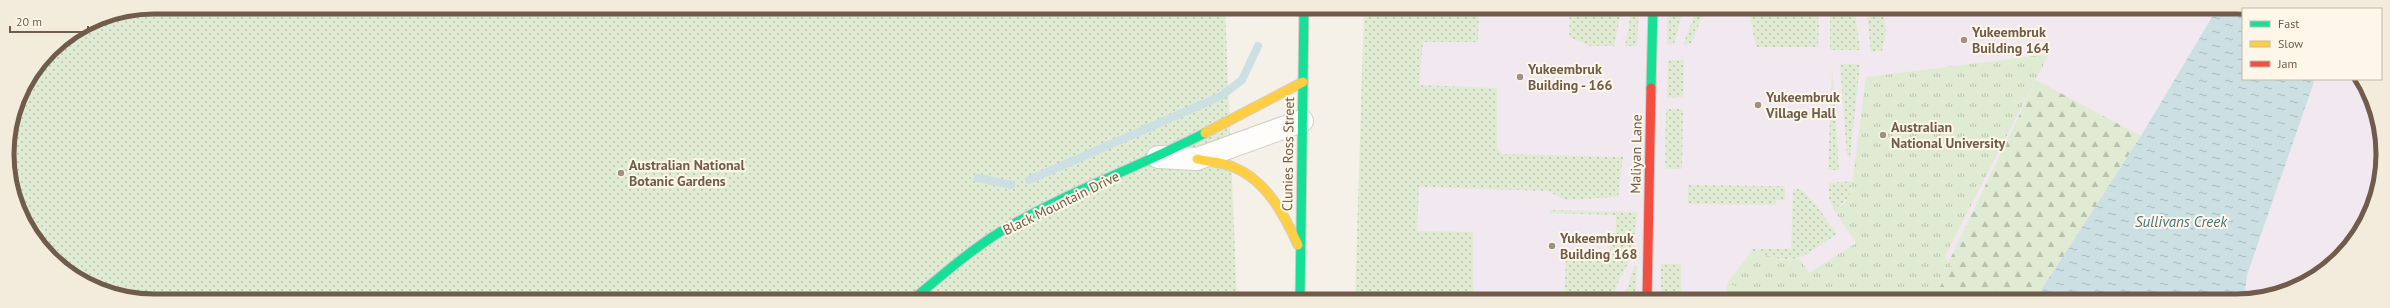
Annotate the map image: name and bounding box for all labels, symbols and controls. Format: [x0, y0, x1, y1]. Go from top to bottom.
scale bar [10, 8, 88, 34]
legend [2242, 8, 2382, 80]
text: 20 m [16, 14, 42, 29]
text: Fast [2278, 16, 2299, 31]
place label: Yukeembruk Building 164 [1971, 23, 2050, 57]
marker: Yukeembruk Building 164 [1959, 35, 1969, 45]
text: Slow [2278, 36, 2303, 51]
text: Jam [2277, 56, 2297, 71]
place label: Yukeembruk Building - 166 [1527, 60, 1612, 94]
marker: Yukeembruk Building - 166 [1515, 72, 1525, 82]
place label: Yukeembruk Village Hall [1765, 88, 1840, 122]
street label: Clunies Ross Street [1278, 96, 1298, 211]
marker: Yukeembruk Village Hall [1753, 100, 1763, 110]
street label: Maliyan Lane [1626, 114, 1646, 194]
place label: Australian National University [1891, 118, 2006, 152]
marker: Australian National University [1878, 130, 1888, 140]
place label: Australian National Botanic Gardens [629, 156, 746, 190]
street label: Black Mountain Drive [1000, 167, 1122, 239]
marker: Australian National Botanic Gardens [616, 168, 626, 178]
water label: Sullivans Creek [2135, 212, 2228, 231]
place label: Yukeembruk Building 168 [1559, 229, 1638, 263]
marker: Yukeembruk Building 168 [1547, 241, 1557, 251]

